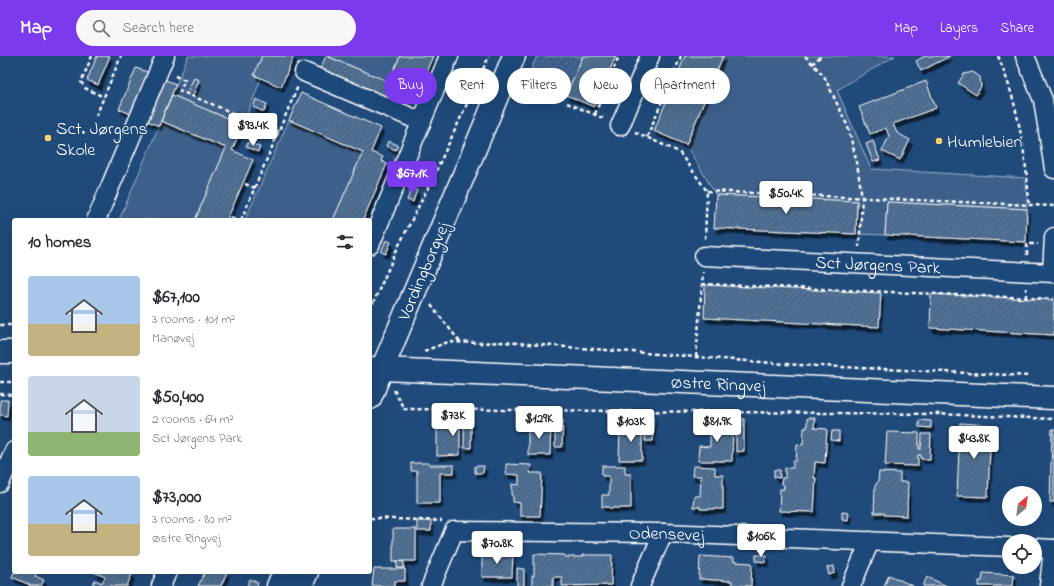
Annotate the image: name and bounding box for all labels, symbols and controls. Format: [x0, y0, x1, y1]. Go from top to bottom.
search box [76, 10, 356, 46]
text: Map [20, 15, 52, 42]
icon: search [90, 17, 112, 39]
text: Search here [122, 17, 194, 39]
text: Map [894, 18, 918, 39]
text: Layers [940, 18, 978, 39]
text: Share [1000, 18, 1034, 39]
chip: Buy [384, 68, 437, 104]
chip: Rent [445, 68, 499, 104]
chip: Filters [507, 68, 571, 104]
chip: New [579, 68, 632, 104]
chip: Apartment [640, 68, 730, 104]
pin: $93.4K [220, 113, 286, 147]
text: $93.4K [237, 116, 269, 135]
place label: Sct. Jørgens Skole [56, 117, 148, 164]
place label: Humlebien [947, 130, 1023, 156]
marker: Sct. Jørgens Skole [43, 133, 53, 143]
marker: Humlebien [934, 136, 944, 146]
pin: $67.1K [379, 161, 445, 195]
text: $67.1K [396, 164, 428, 183]
pin: $50.4K [753, 181, 819, 215]
text: $50.4K [768, 184, 804, 203]
street label: Vordingborgvej [392, 218, 458, 326]
text: 10 homes [28, 230, 91, 255]
icon: filters [334, 231, 356, 253]
street label: Sct Jørgens Park [815, 250, 941, 282]
text: $67,100 [152, 285, 200, 310]
icon: home [60, 292, 108, 340]
text: 3 rooms · 101 m² [152, 310, 235, 329]
text: Manøvej [152, 329, 194, 348]
street label: Østre Ringvej [670, 370, 766, 401]
text: $50,400 [152, 385, 204, 410]
icon: home [60, 392, 108, 440]
pin: $73K [429, 403, 477, 437]
text: $73K [441, 406, 465, 425]
pin: $129K [511, 406, 567, 440]
text: $129K [525, 409, 553, 428]
pin: $103K [603, 409, 659, 443]
pin: $81.9K [684, 409, 750, 443]
text: 2 rooms · 64 m² [152, 410, 234, 429]
text: $103K [616, 412, 646, 431]
text: $81.9K [702, 412, 732, 431]
pin: $43.8K [941, 426, 1007, 460]
text: Sct Jørgens Park [152, 429, 242, 448]
text: $43.8K [958, 429, 990, 448]
text: $73,000 [152, 485, 201, 510]
north arrow [1002, 486, 1042, 526]
map controls [1002, 486, 1042, 574]
icon: home [60, 492, 108, 540]
text: 3 rooms · 80 m² [152, 510, 232, 529]
street label: Odensevej [629, 522, 705, 550]
pin: $106K [733, 524, 789, 558]
text: $106K [746, 527, 776, 546]
text: Østre Ringvej [152, 529, 220, 548]
pin: $70.8K [464, 531, 530, 565]
text: $70.8K [481, 534, 513, 553]
button: locate [1002, 534, 1042, 574]

